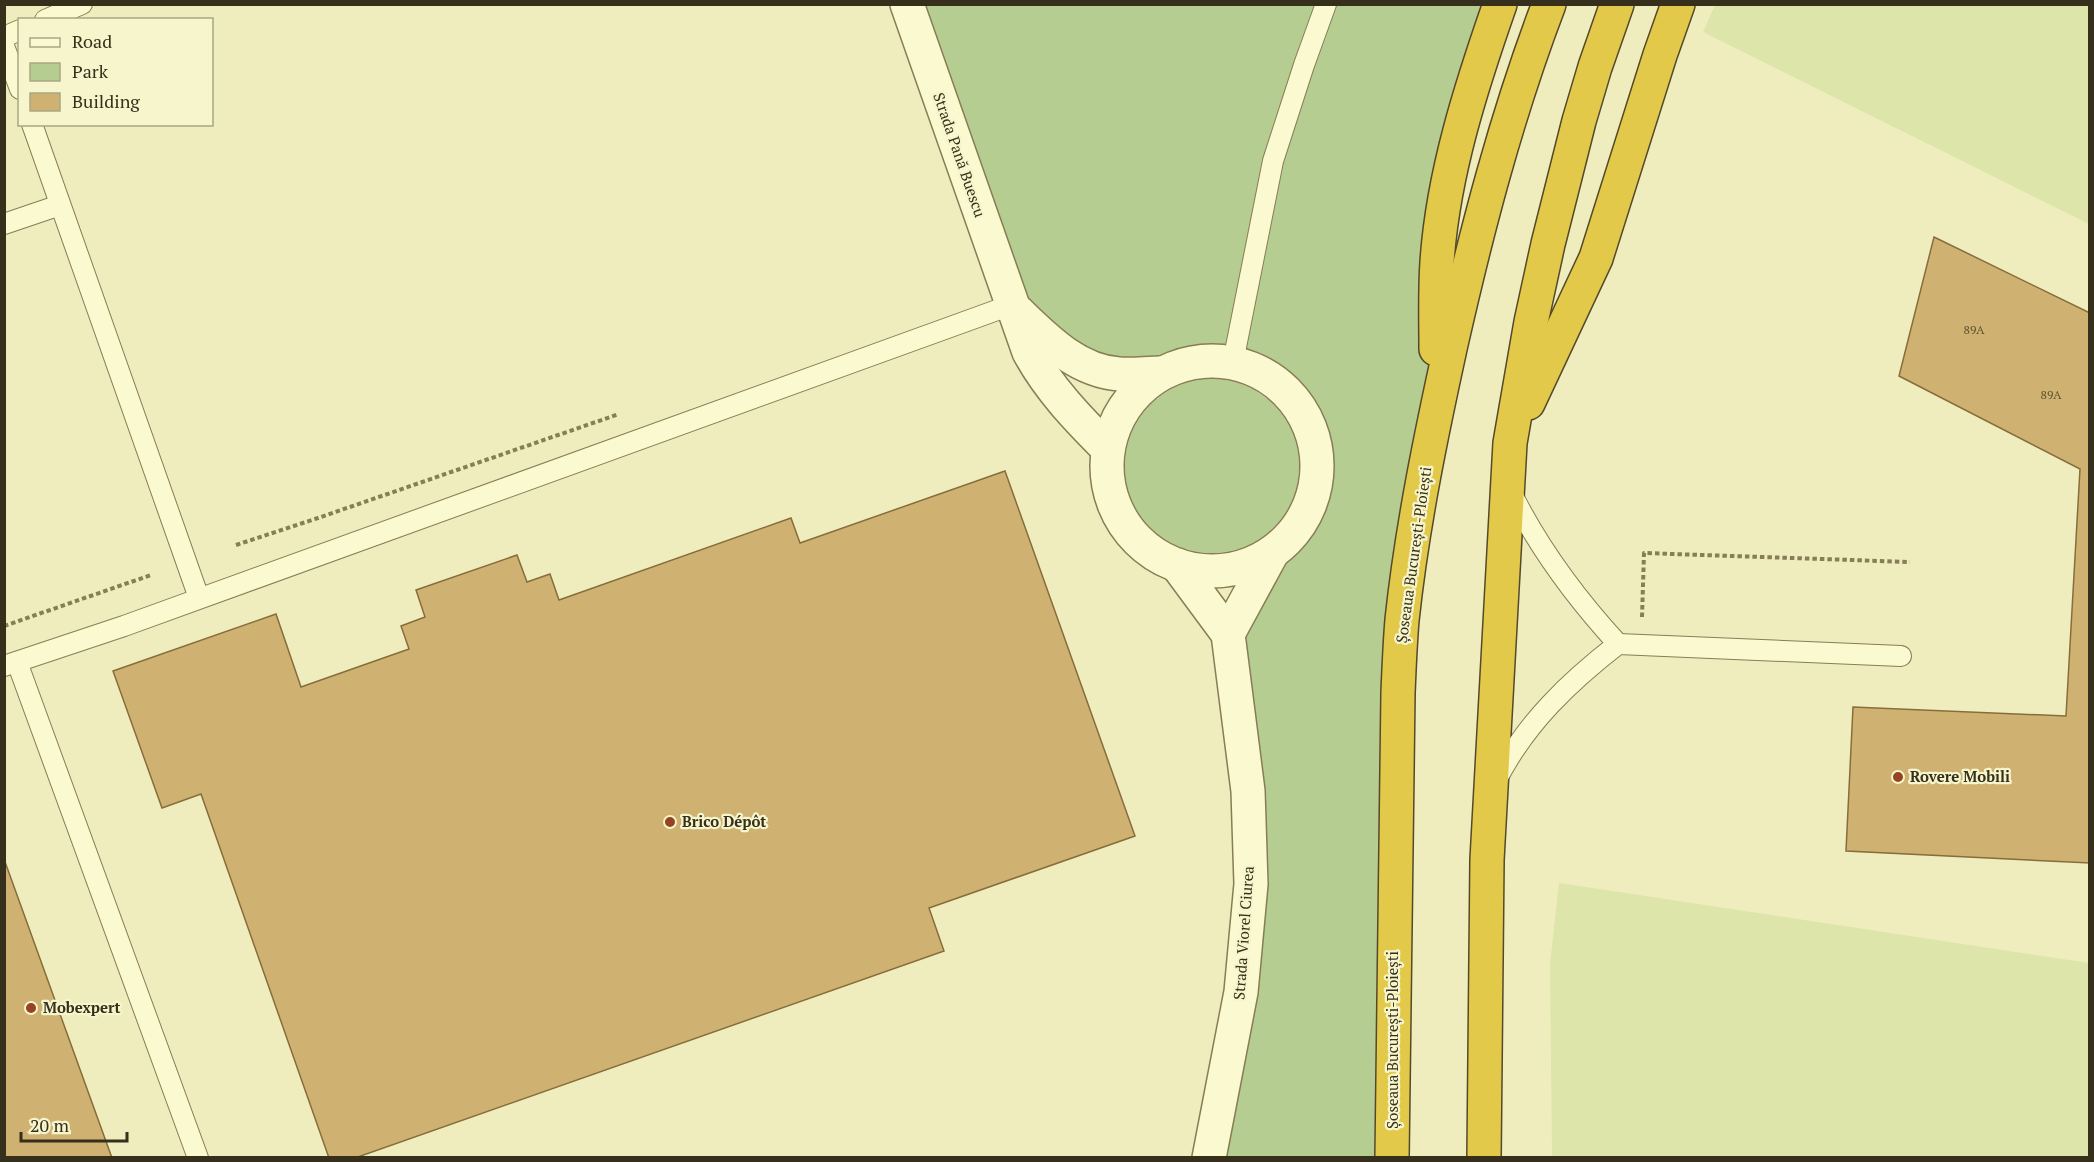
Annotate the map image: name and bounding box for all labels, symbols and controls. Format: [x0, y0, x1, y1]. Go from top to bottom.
legend [18, 18, 213, 126]
text: Road [72, 29, 112, 53]
text: Park [72, 59, 109, 83]
text: Building [72, 89, 140, 113]
street label: Strada Pană Buescu [929, 90, 991, 220]
house number: 89A [1964, 322, 1985, 337]
house number: 89A [2041, 387, 2062, 402]
street label: Șoseaua București-Ploiești [1391, 465, 1436, 644]
place label: Rovere Mobili [1910, 766, 2010, 786]
marker: Rovere Mobili [1891, 770, 1905, 784]
place label: Brico Dépôt [682, 811, 766, 831]
marker: Brico Dépôt [663, 815, 677, 829]
street label: Strada Viorel Ciurea [1228, 865, 1258, 1001]
street label: Șoseaua București-Ploiești [1382, 951, 1403, 1129]
place label: Mobexpert [43, 997, 121, 1017]
marker: Mobexpert [24, 1001, 38, 1015]
scale bar [21, 1105, 128, 1143]
text: 20 m [30, 1113, 70, 1137]

